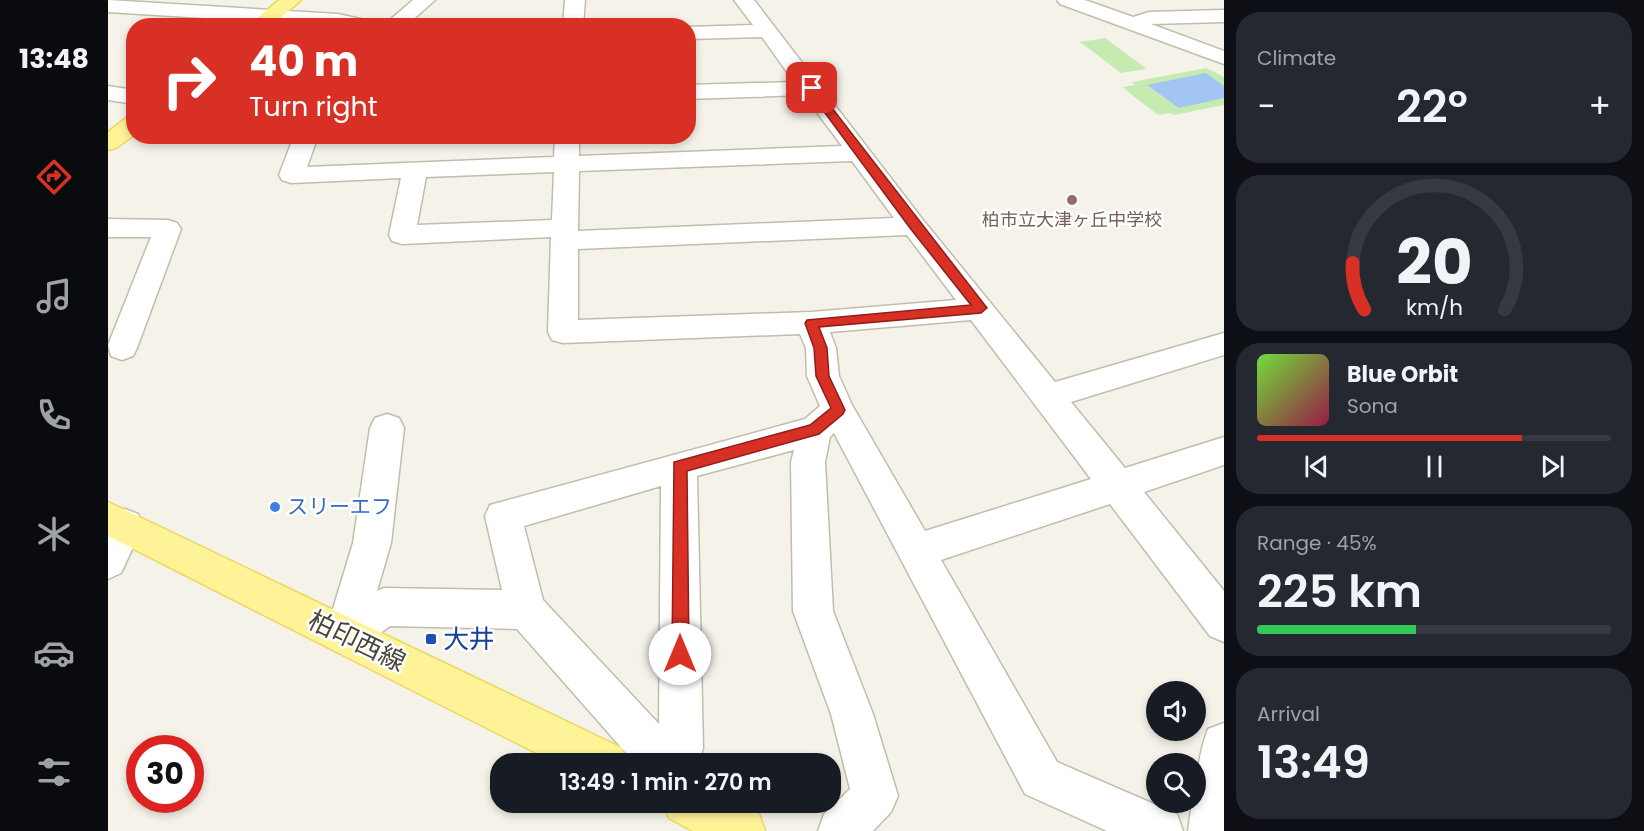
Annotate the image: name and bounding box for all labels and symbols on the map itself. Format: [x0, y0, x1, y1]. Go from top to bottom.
pin [786, 62, 837, 113]
marker: 柏市立大津ヶ丘中学校 [1065, 193, 1079, 207]
place label: 柏市立大津ヶ丘中学校 [982, 207, 1162, 232]
place label: スリーエフ [287, 492, 392, 521]
marker: スリーエフ [268, 500, 282, 514]
street label: 柏印西線 [302, 602, 412, 680]
place label: 大井 [443, 621, 495, 657]
position arrow [648, 622, 712, 686]
marker: 大井 [424, 632, 438, 646]
speed limit sign: 30 [126, 735, 204, 813]

